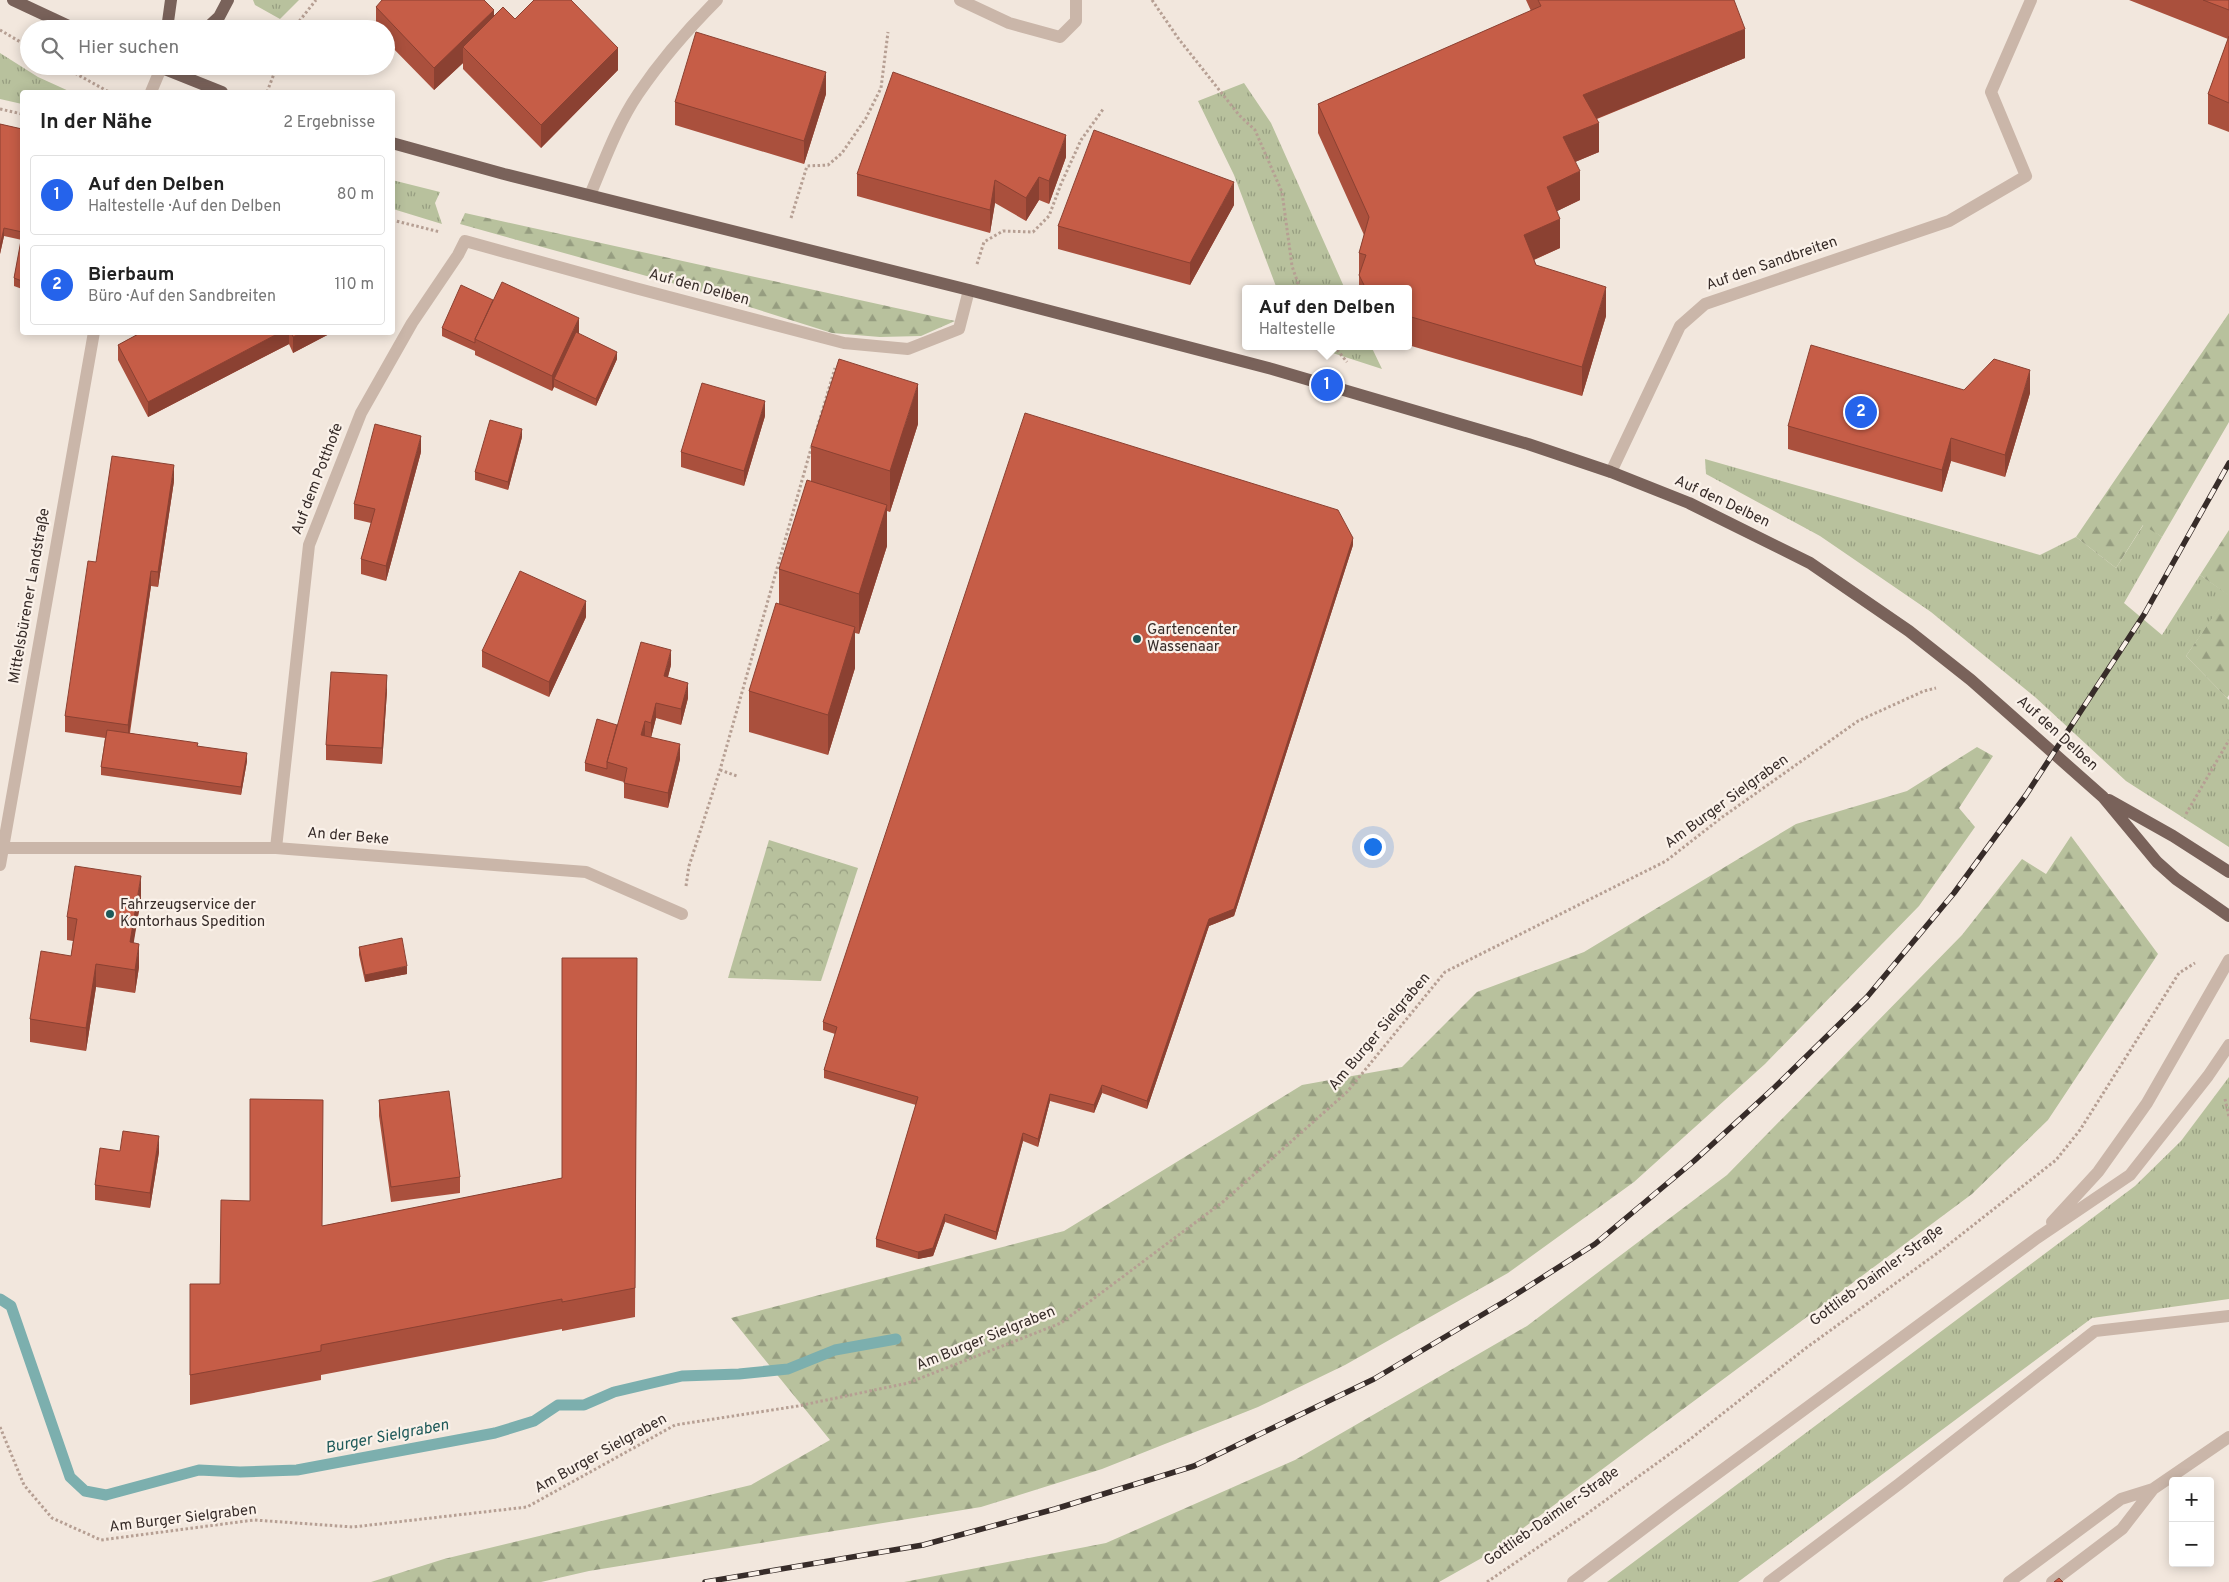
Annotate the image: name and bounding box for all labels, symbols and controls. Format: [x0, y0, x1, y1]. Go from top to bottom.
search box [20, 20, 395, 75]
icon: search [38, 34, 66, 62]
text: Hier suchen [78, 36, 179, 60]
text: In der Nähe [40, 109, 152, 136]
text: 2 Ergebnisse [283, 113, 375, 133]
text: Auf den Delben [88, 173, 224, 197]
text: 1 [54, 185, 60, 205]
text: 80 m [337, 185, 374, 205]
text: Haltestelle · Auf den Delben [88, 197, 281, 217]
street label: Auf den Sandbreiten [1704, 233, 1840, 295]
text: Bierbaum [88, 263, 175, 287]
street label: Auf den Delben [647, 265, 751, 311]
text: 2 [52, 275, 62, 295]
text: 110 m [334, 275, 374, 295]
popup [1242, 285, 1412, 350]
text: Büro · Auf den Sandbreiten [88, 287, 276, 307]
text: Auf den Delben [1259, 296, 1395, 320]
text: Haltestelle [1259, 320, 1335, 340]
pin: 1 [1311, 366, 1343, 404]
pin: 2 [1845, 393, 1877, 431]
street label: Auf dem Potthofe [288, 420, 348, 538]
street label: Auf den Delben [1671, 472, 1773, 532]
street label: Mittelsbürener Landstraße [5, 507, 55, 685]
place label: Gartencenter Wassenaar [1147, 621, 1238, 657]
marker: Gartencenter Wassenaar [1131, 633, 1143, 645]
street label: Auf den Delben [2012, 692, 2102, 776]
street label: Am Burger Sielgraben [1661, 751, 1793, 853]
street label: An der Beke [306, 824, 390, 850]
your location [1360, 834, 1386, 860]
place label: Fahrzeugservice der Kontorhaus Spedition [120, 896, 265, 932]
marker: Fahrzeugservice der Kontorhaus Spedition [104, 908, 116, 920]
street label: Am Burger Sielgraben [1325, 969, 1435, 1095]
street label: Gottlieb-Daimler-Straße [1806, 1221, 1948, 1331]
street label: Am Burger Sielgraben [914, 1302, 1058, 1376]
street label: Am Burger Sielgraben [532, 1410, 670, 1498]
water label: Burger Sielgraben [324, 1415, 451, 1459]
street label: Gottlieb-Daimler-Straße [1481, 1463, 1623, 1571]
map controls [2169, 1477, 2214, 1567]
button: + [2169, 1477, 2214, 1522]
street label: Am Burger Sielgraben [108, 1501, 258, 1537]
button: − [2169, 1522, 2214, 1567]

